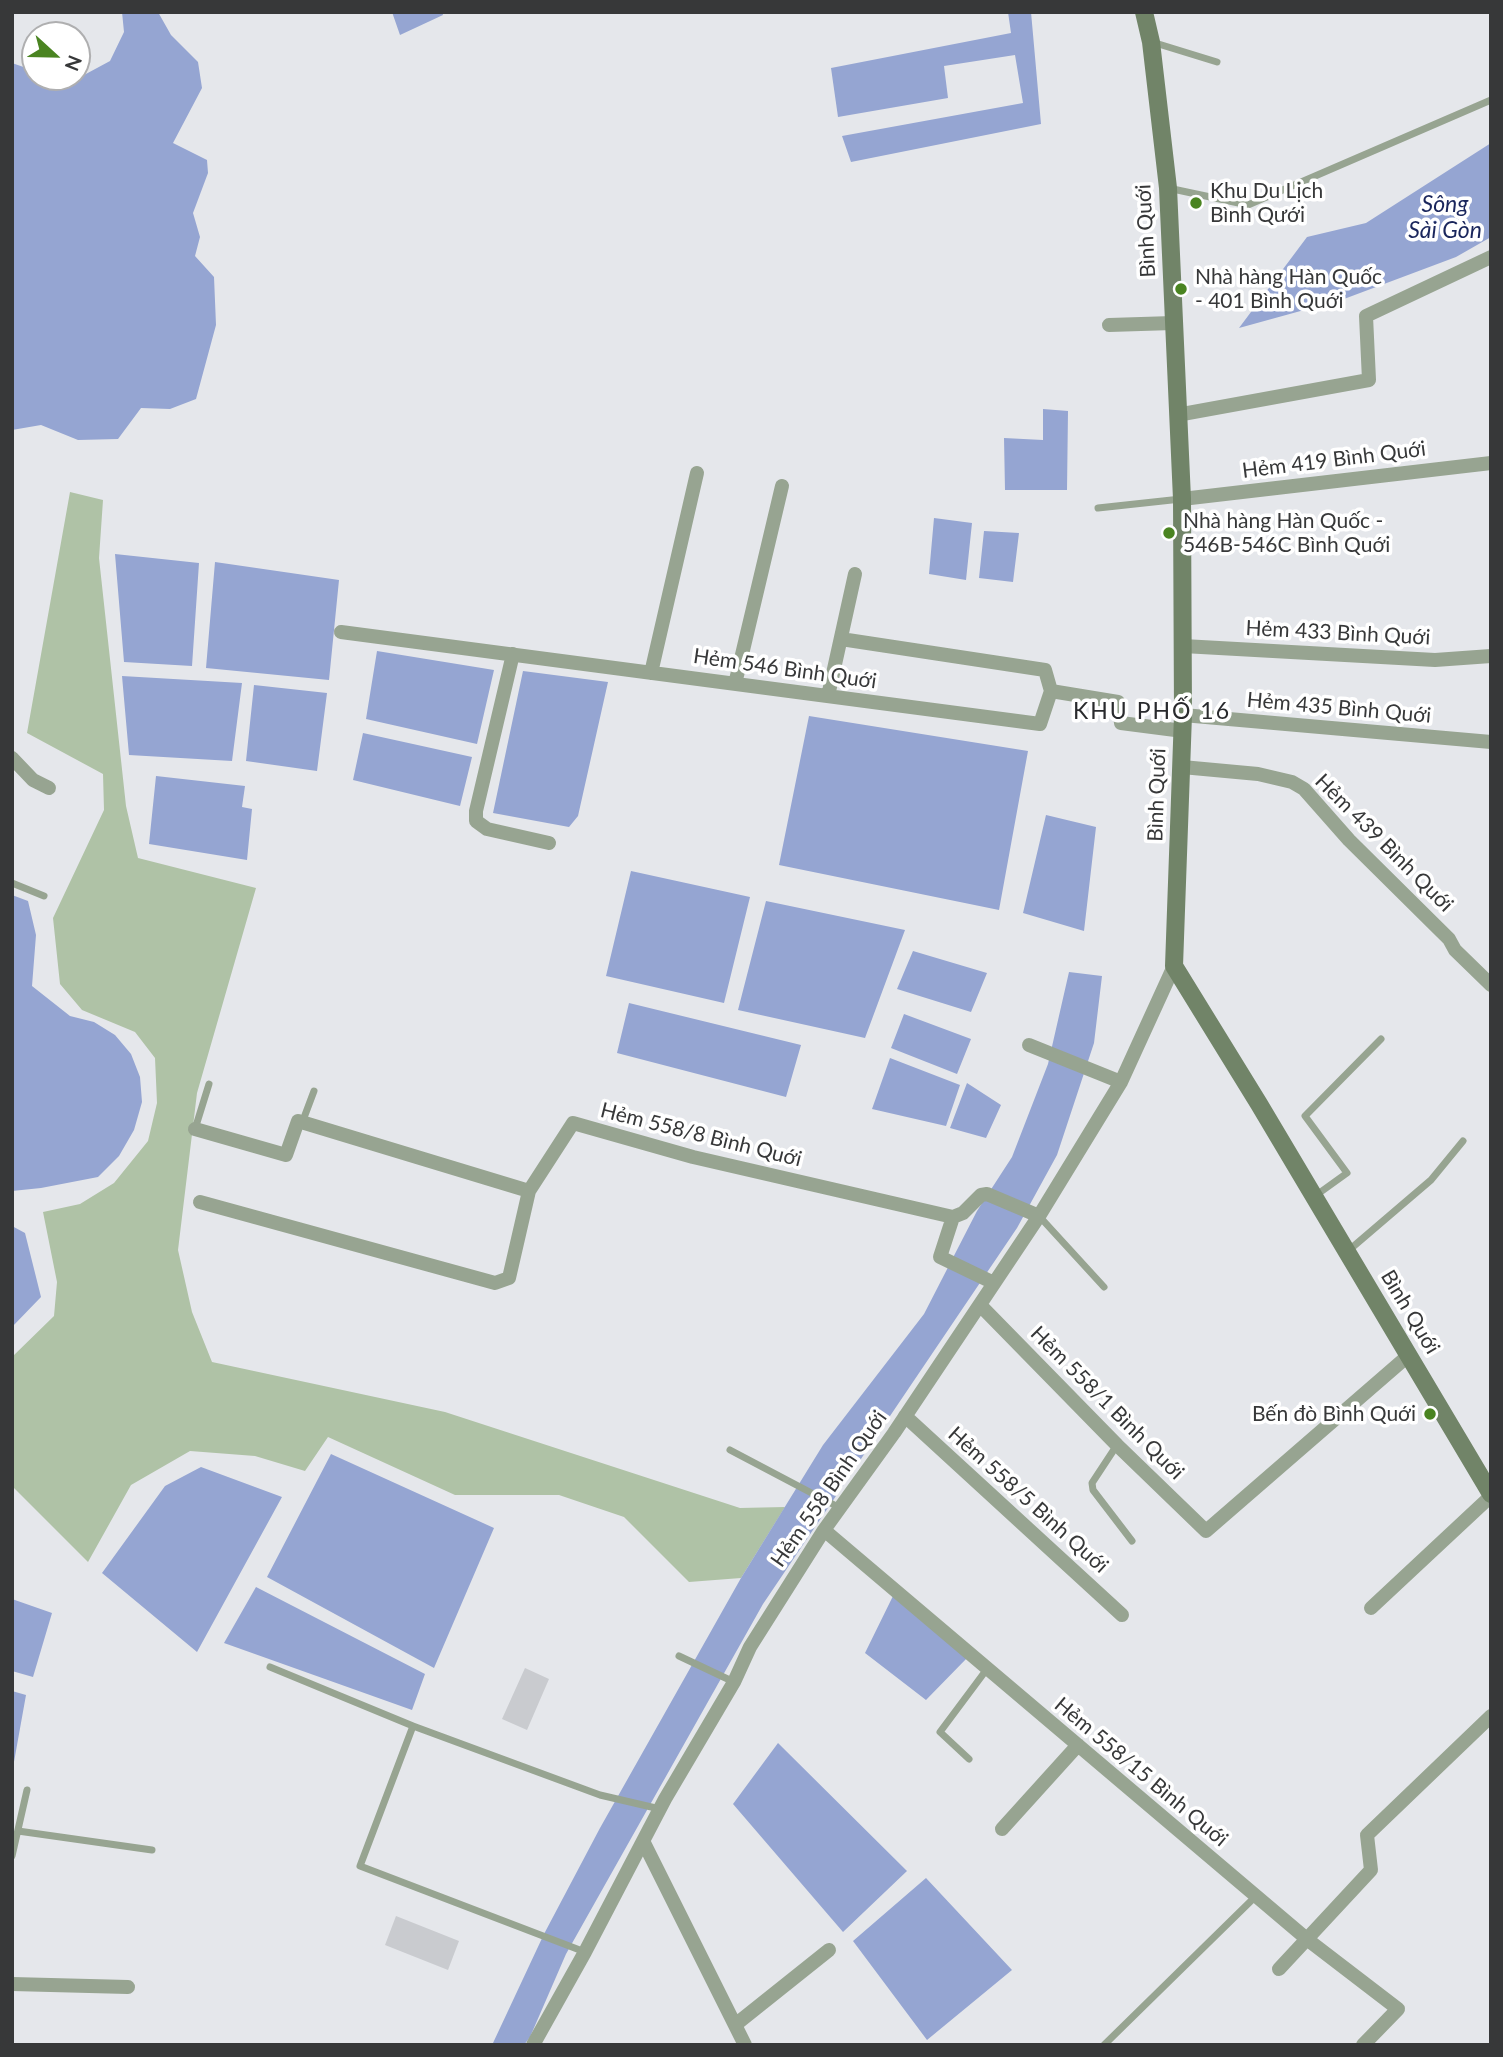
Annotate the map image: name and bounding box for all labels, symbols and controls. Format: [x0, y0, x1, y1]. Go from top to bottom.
north arrow [21, 21, 91, 91]
text: N [61, 52, 87, 74]
place label: Khu Du Lịch Bình Qưới [1210, 178, 1323, 228]
street label: Bình Quới [1131, 184, 1161, 278]
water label: Sông Sài Gòn [1408, 191, 1482, 245]
marker: Khu Du Lịch Bình Qưới [1188, 195, 1204, 211]
place label: Nhà hàng Hàn Quốc - 401 Bình Quới [1195, 264, 1382, 314]
marker: Nhà hàng Hàn Quốc - 401 Bình Quới [1173, 281, 1189, 297]
street label: Hẻm 419 Bình Quới [1241, 436, 1427, 484]
place label: Nhà hàng Hàn Quốc - 546B-546C Bình Quới [1183, 508, 1390, 558]
marker: Nhà hàng Hàn Quốc - 546B-546C Bình Quới [1161, 525, 1177, 541]
street label: Hẻm 433 Bình Quới [1245, 616, 1431, 650]
street label: Hẻm 546 Bình Quới [692, 644, 878, 694]
street label: Hẻm 435 Bình Quới [1246, 687, 1432, 729]
district label: KHU PHỐ 16 [1074, 698, 1230, 726]
street label: Bình Quới [1143, 748, 1171, 842]
street label: Hẻm 439 Bình Quới [1310, 769, 1458, 917]
street label: Hẻm 558/8 Bình Quới [598, 1098, 804, 1172]
street label: Bình Quới [1375, 1265, 1445, 1359]
street label: Hẻm 558/1 Bình Quới [1025, 1321, 1189, 1485]
place label: Bến đò Bình Quới [1252, 1401, 1416, 1427]
street label: Hẻm 558 Bình Quới [766, 1406, 892, 1572]
marker: Bến đò Bình Quới [1422, 1406, 1438, 1422]
street label: Hẻm 558/5 Bình Quới [943, 1422, 1113, 1578]
street label: Hẻm 558/15 Bình Quới [1049, 1692, 1233, 1852]

